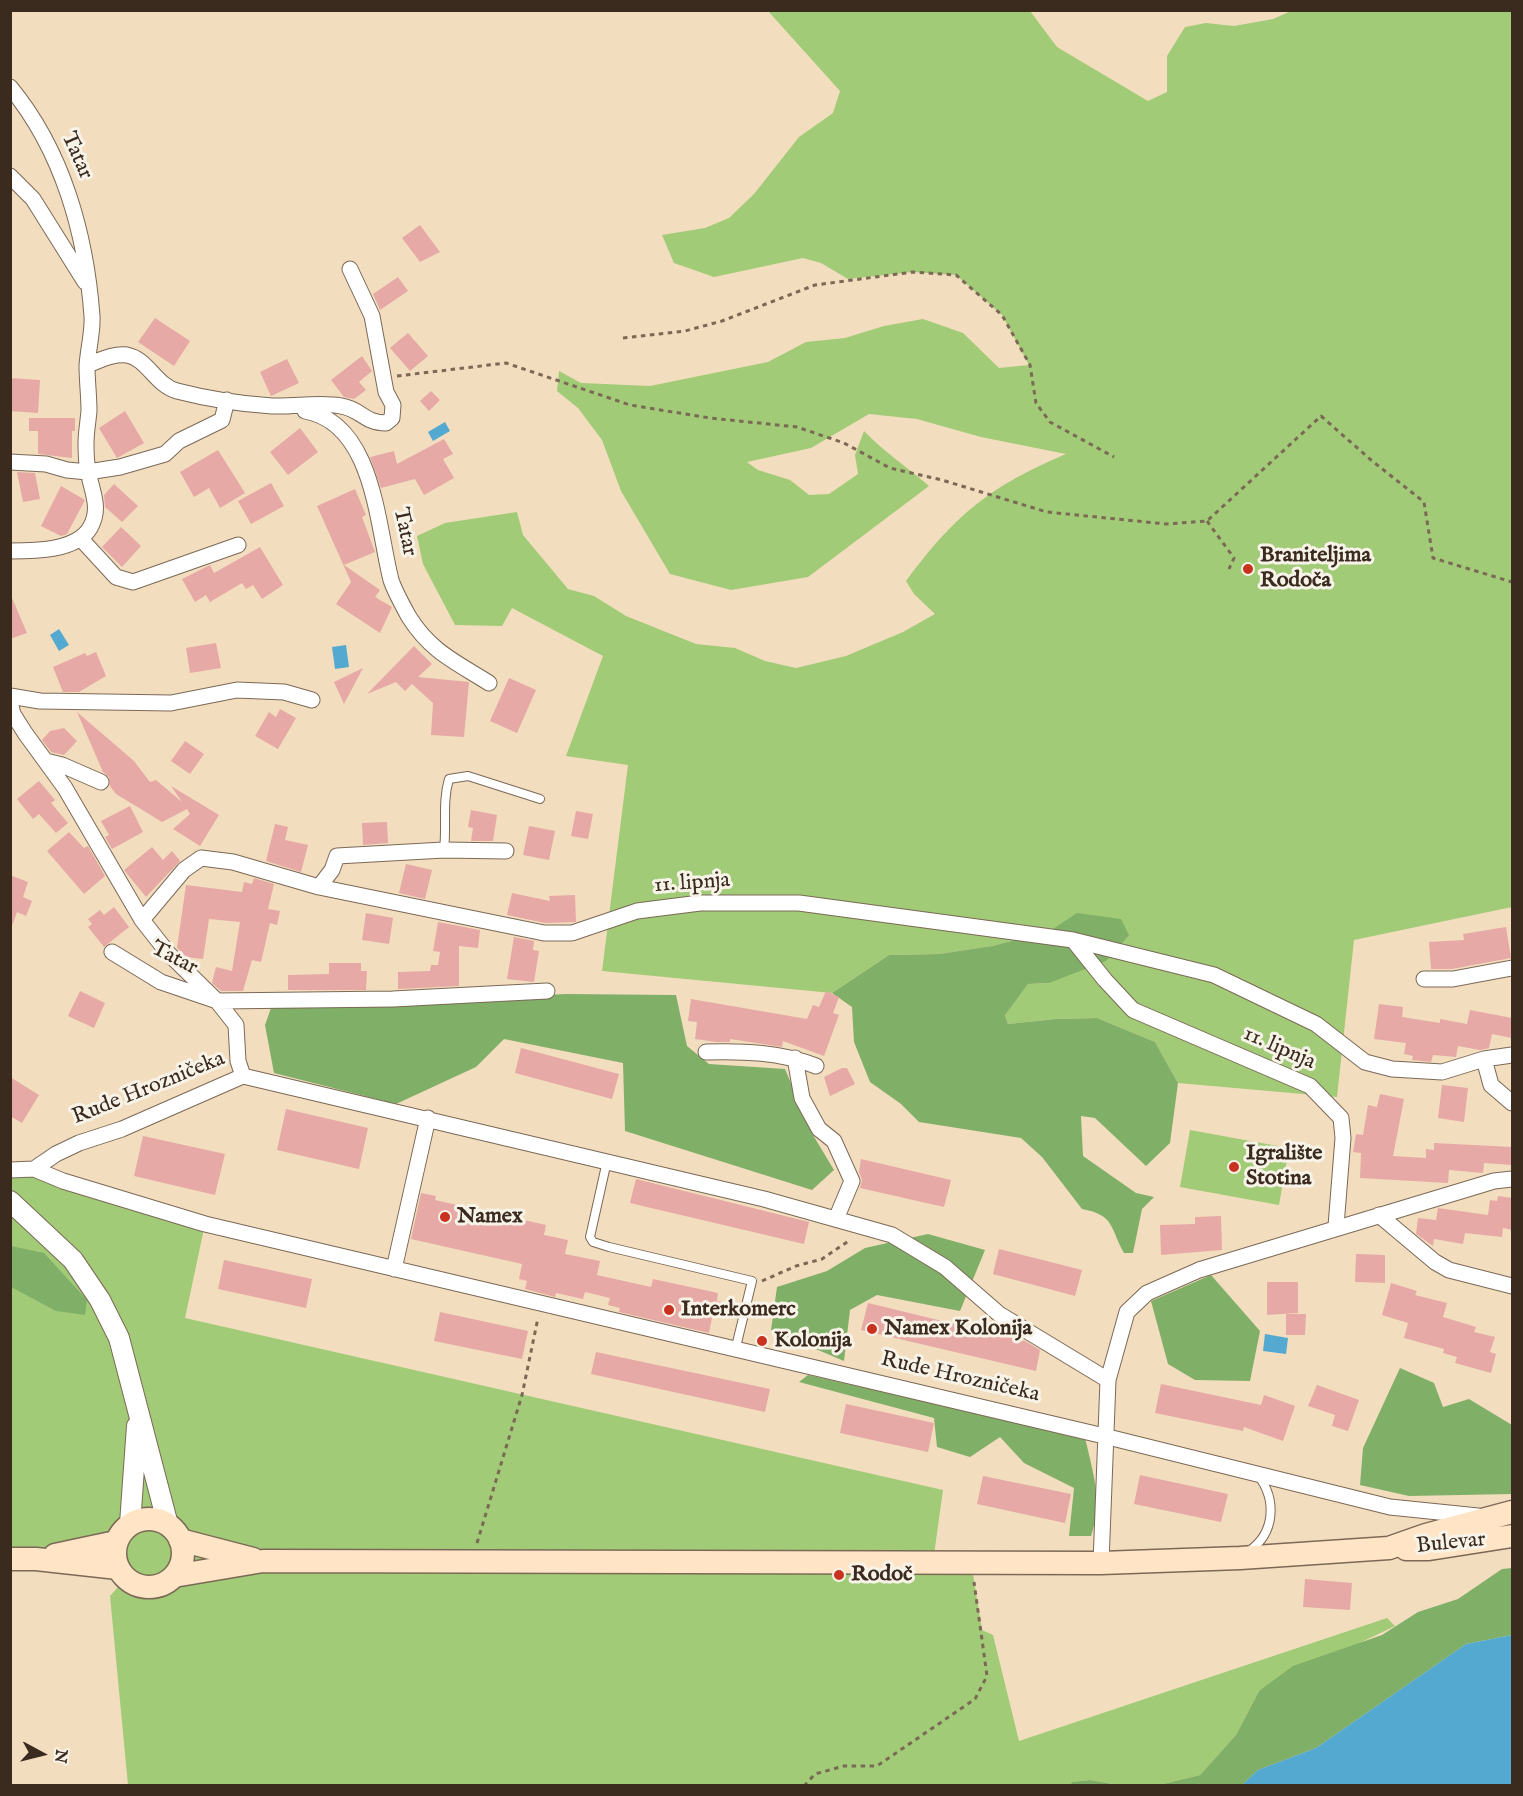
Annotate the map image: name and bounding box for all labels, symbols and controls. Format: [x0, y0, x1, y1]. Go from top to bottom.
street label: Tatar [54, 128, 98, 184]
street label: Tatar [386, 505, 422, 559]
place label: Braniteljima Rodoča [1260, 543, 1371, 594]
marker: Braniteljima Rodoča [1241, 562, 1255, 576]
street label: 11. lipnja [653, 868, 731, 900]
street label: Tatar [146, 936, 202, 982]
street label: 11. lipnja [1239, 1021, 1319, 1077]
street label: Rude Hrozničeka [69, 1046, 229, 1132]
place label: Igralište Stotina [1246, 1141, 1322, 1192]
marker: Igralište Stotina [1227, 1160, 1241, 1174]
place label: Namex [457, 1204, 523, 1230]
marker: Namex [438, 1210, 452, 1224]
place label: Interkomerc [681, 1297, 796, 1323]
marker: Interkomerc [662, 1303, 676, 1317]
place label: Namex Kolonija [884, 1316, 1032, 1342]
marker: Namex Kolonija [865, 1322, 879, 1336]
place label: Kolonija [774, 1328, 852, 1354]
marker: Kolonija [755, 1334, 769, 1348]
street label: Rude Hrozničeka [878, 1347, 1042, 1409]
street label: Bulevar [1415, 1527, 1487, 1561]
place label: Rodoč [851, 1562, 913, 1588]
marker: Rodoč [832, 1568, 846, 1582]
north arrow [12, 1724, 72, 1784]
text: N [49, 1748, 71, 1764]

